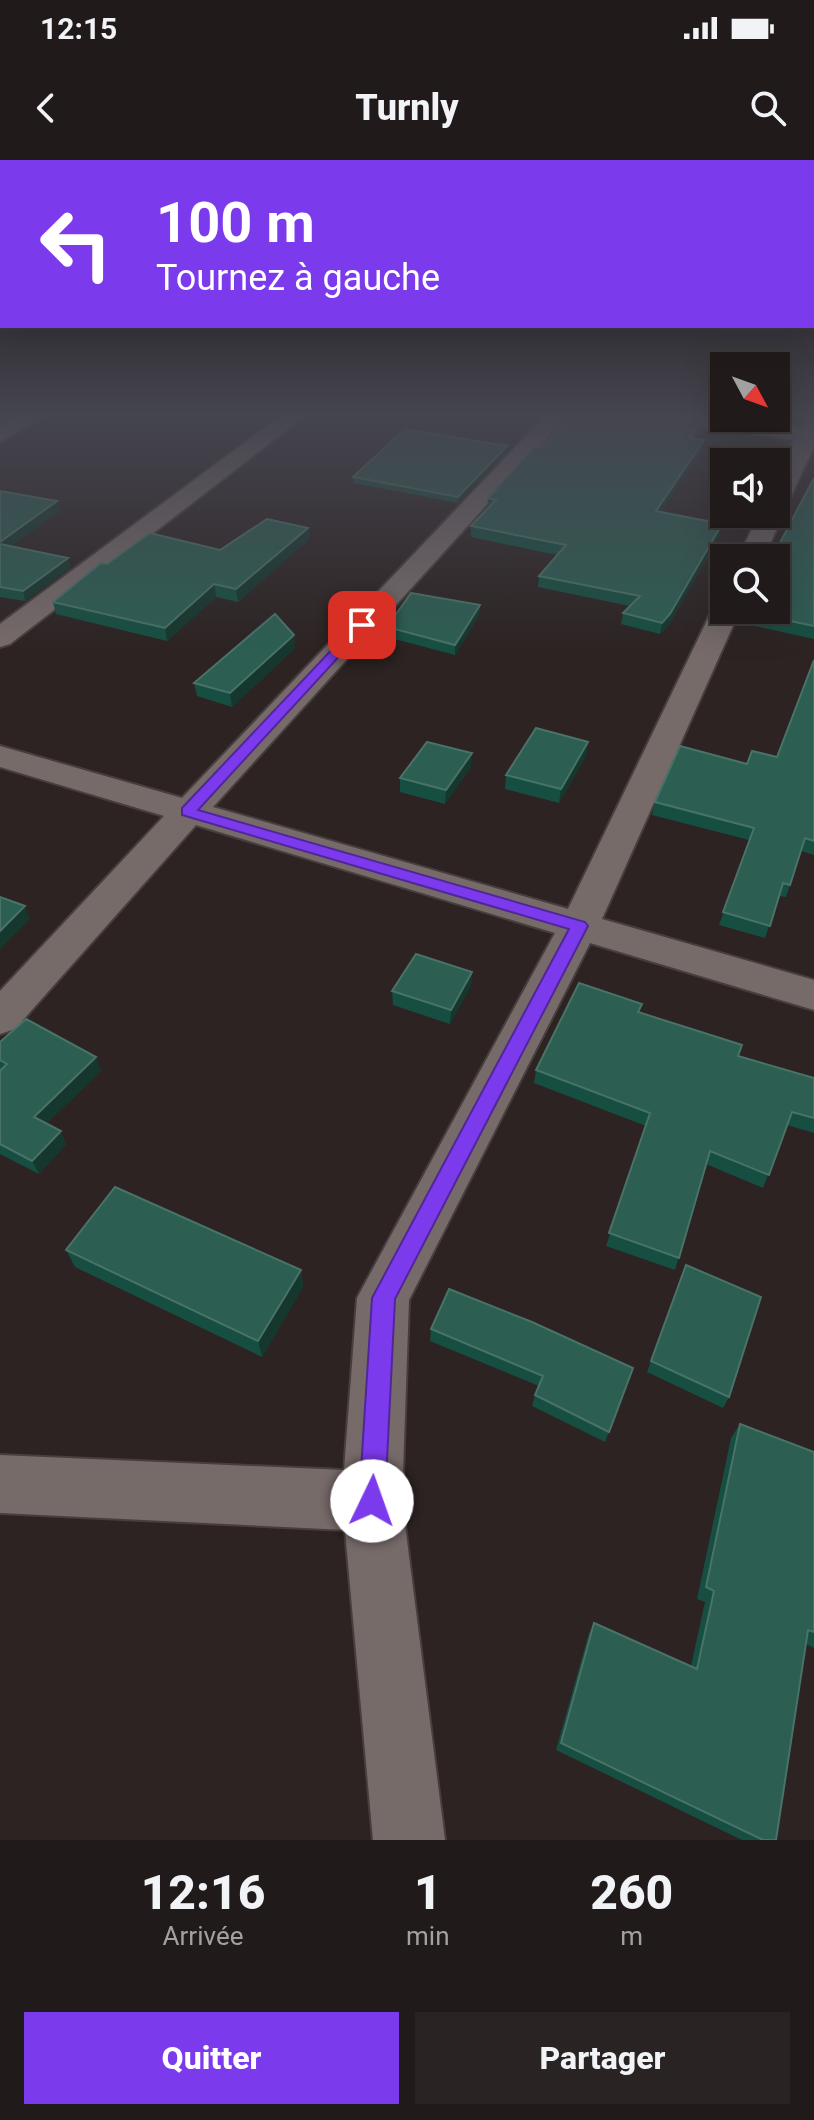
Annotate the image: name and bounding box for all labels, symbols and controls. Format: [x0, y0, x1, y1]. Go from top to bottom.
text: 12:15 [40, 11, 117, 46]
icon: back [24, 86, 68, 130]
icon: search [746, 86, 790, 130]
text: Turnly [355, 87, 459, 129]
text: 100 m [156, 190, 315, 256]
icon: left [24, 192, 128, 296]
text: Tournez à gauche [156, 257, 440, 299]
north arrow [710, 352, 790, 432]
map controls [710, 352, 790, 624]
button: sound [710, 448, 790, 528]
button: search [710, 544, 790, 624]
pin [328, 591, 396, 659]
icon: arrive [340, 603, 384, 647]
position arrow [330, 1459, 414, 1543]
text: 12:16 [141, 1864, 265, 1921]
text: 1 [414, 1864, 442, 1921]
text: 260 [590, 1864, 673, 1921]
text: Arrivée [163, 1921, 243, 1951]
text: min [406, 1921, 450, 1951]
text: m [620, 1921, 643, 1951]
button: Quitter [24, 2012, 399, 2104]
button: Partager [415, 2012, 790, 2104]

